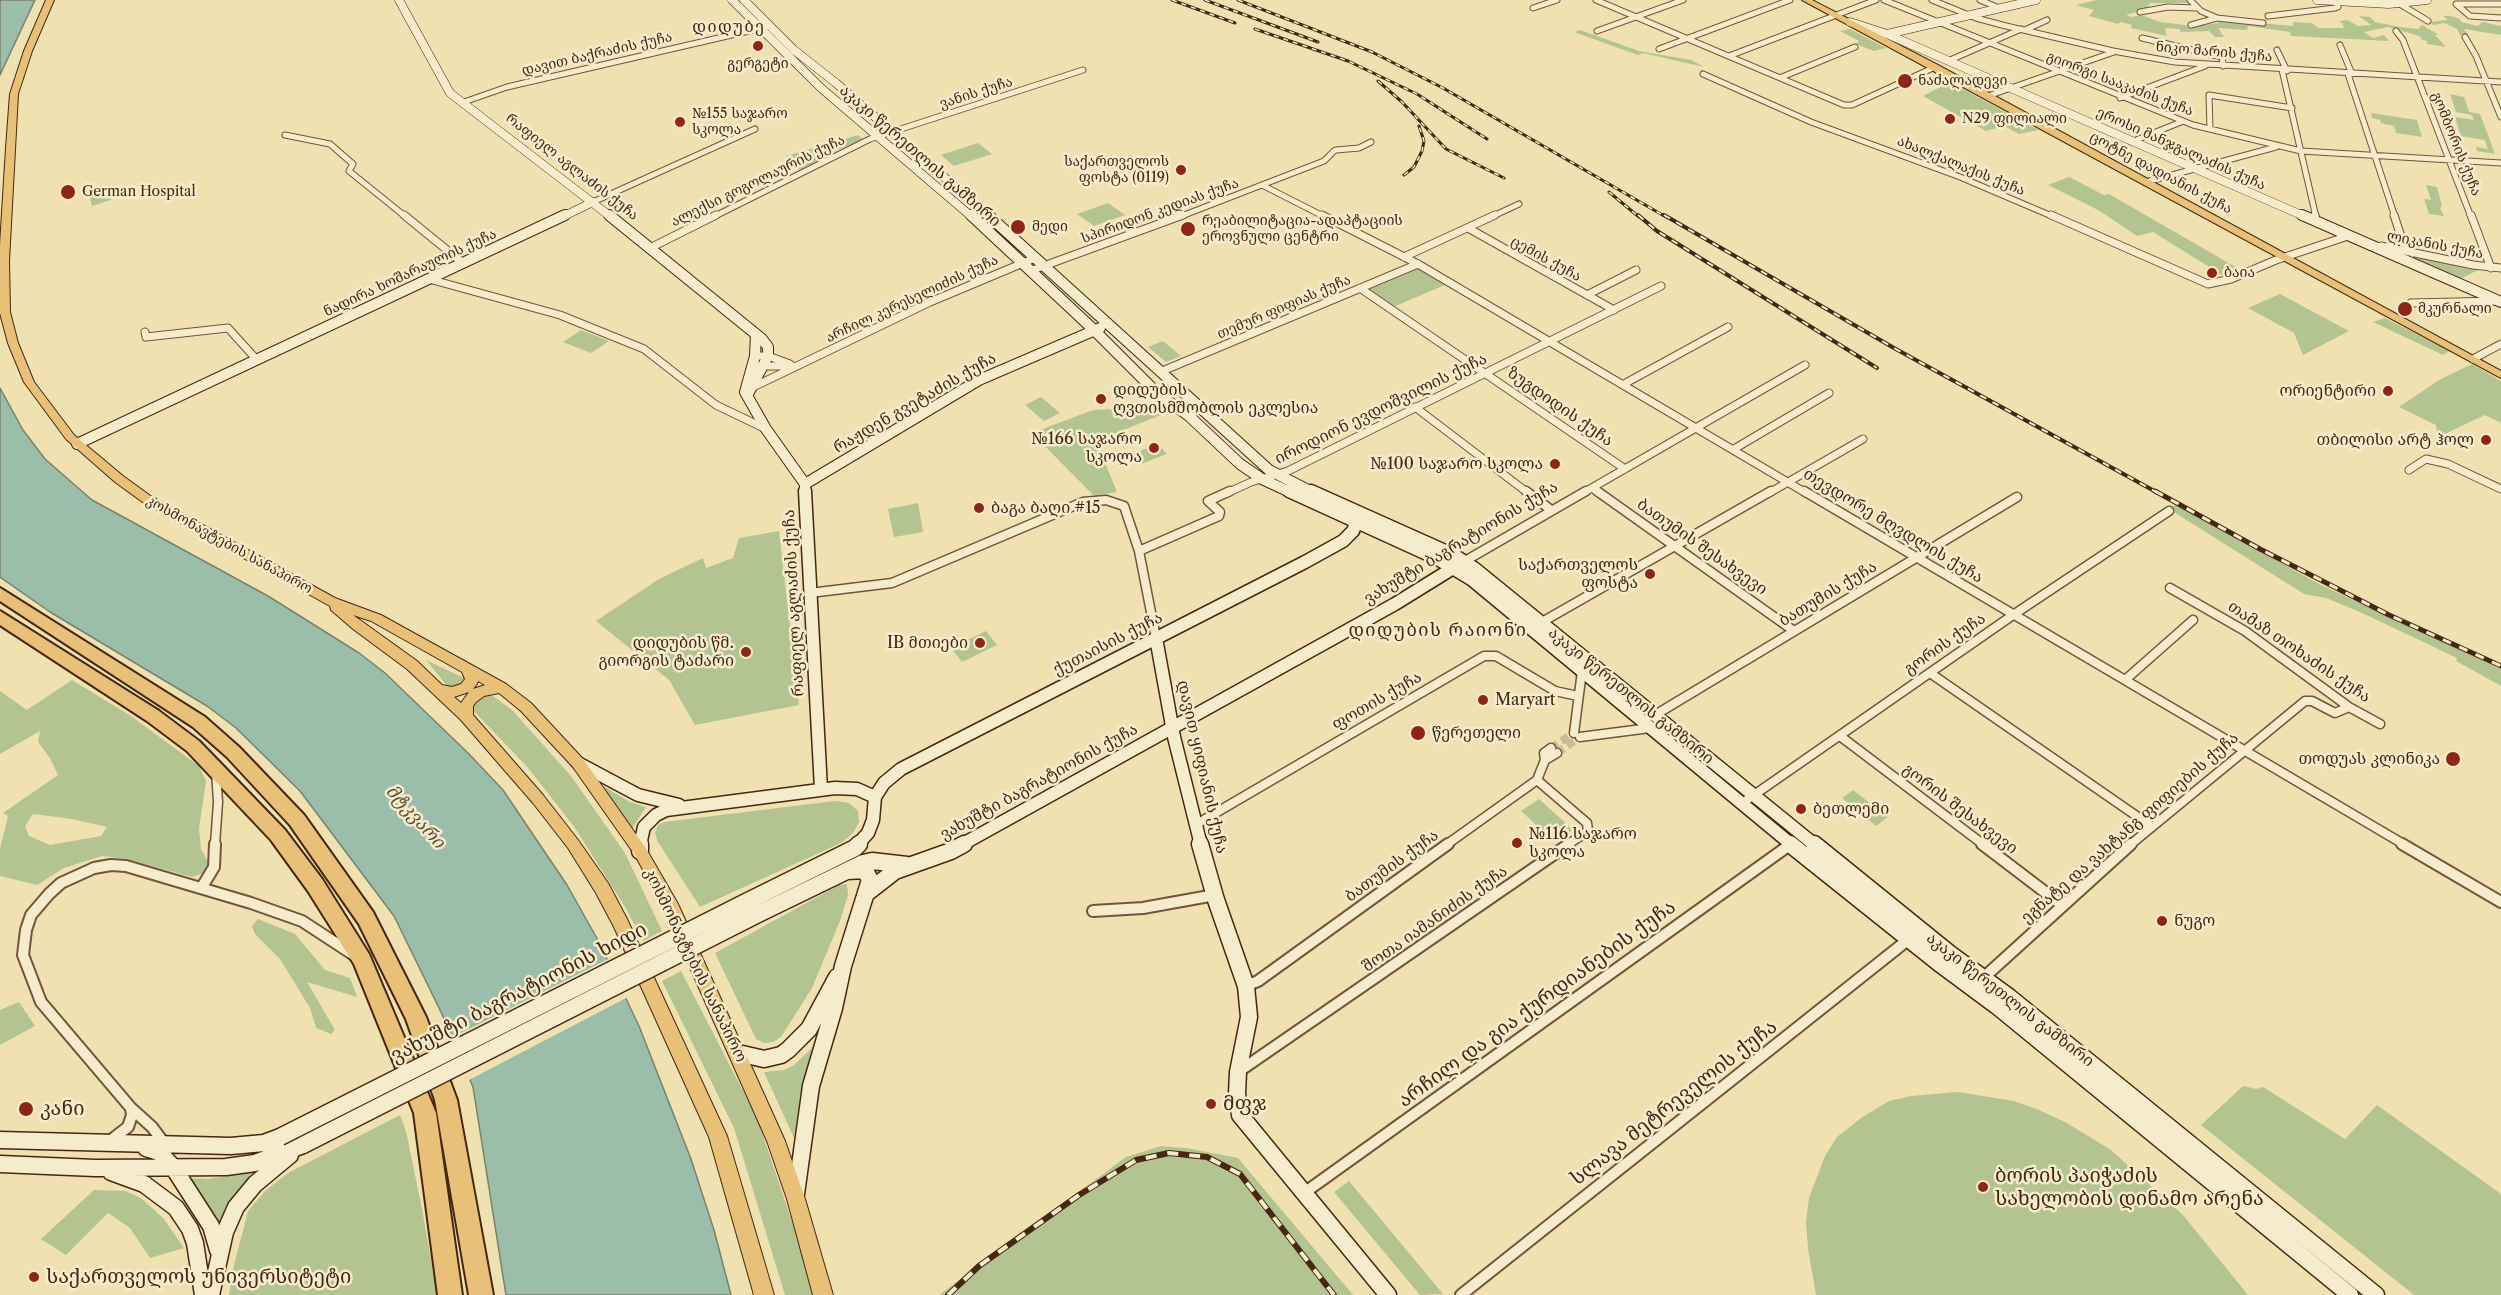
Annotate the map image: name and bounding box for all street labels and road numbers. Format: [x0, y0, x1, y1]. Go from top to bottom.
street label: დავით ბაქრაძის ქუჩა [520, 29, 674, 79]
street label: ნიკო მარის ქუჩა [2155, 39, 2273, 65]
street label: გიორგი სააკაძის ქუჩა [2044, 48, 2196, 120]
street label: ვანის ქუჩა [937, 73, 1015, 113]
street label: აკაკი წერეთლის გამზირი [835, 81, 1005, 231]
street label: გომბორის ქუჩა [2427, 90, 2485, 198]
street label: ეროსი მანჯგალაძის ქუჩა [2094, 104, 2268, 194]
street label: რაფიელ აგლაძის ქუჩა [502, 110, 642, 224]
street label: ცოტნე დადიანის ქუჩა [2087, 128, 2235, 218]
street label: ალექსი გოგოლაურის ქუჩა [668, 132, 848, 230]
street label: ახალქალაქის ქუჩა [1895, 133, 2027, 199]
street label: სპირიდონ კედიას ქუჩა [1079, 175, 1241, 247]
street label: ნადირა ხოშარაულის ქუჩა [321, 225, 499, 321]
street label: ლიკანის ქუჩა [2385, 227, 2485, 263]
street label: ცემის ქუჩა [1508, 233, 1584, 285]
street label: არჩილ კერესელიძის ქუჩა [823, 252, 1001, 346]
street label: თემურ ფიფიას ქუჩა [1215, 271, 1353, 343]
street label: რაჟდენ გვეტაძის ქუჩა [830, 349, 1000, 457]
street label: იროდიონ ევდოშვილის ქუჩა [1272, 349, 1490, 469]
street label: ზუგდიდის ქუჩა [1503, 363, 1617, 451]
street label: თევდორე მღვდლის ქუჩა [1800, 465, 1986, 587]
street label: ვახუშტი ბაგრატიონის ქუჩა [1360, 477, 1562, 609]
street label: კოსმონავტების სანაპირო [143, 492, 315, 598]
street label: ბათუმის შესახვევი [1633, 495, 1771, 599]
street label: რაფიელ აგლაძის ქუჩა [780, 509, 808, 697]
street label: ბათუმის ქუჩა [1776, 557, 1880, 631]
street label: თამაზ თოხაძის ქუჩა [2224, 597, 2374, 707]
street label: ქუთაისის ქუჩა [1050, 608, 1166, 680]
street label: გორის ქუჩა [1901, 609, 1989, 679]
street label: აკაკი წერეთლის გამზირი [1544, 623, 1718, 769]
street label: ფოთის ქუჩა [1329, 668, 1425, 734]
street label: დავით ყიფიანის ქუჩა [1173, 679, 1231, 855]
street label: ვახუშტი ბაგრატიონის ქუჩა [937, 720, 1141, 844]
street label: ეგნატე და ვახტანგ ფიფიების ქუჩა [2017, 728, 2243, 928]
street label: გორის შესახვევი [1899, 760, 2021, 858]
street label: ბათუმის ქუჩა [1342, 826, 1442, 906]
street label: შოთა იამანიძის ქუჩა [1359, 862, 1511, 976]
street label: კოსმონავტების სანაპირო [639, 865, 751, 1065]
street label: არჩილ და გია ქურდიანების ქუჩა [1393, 895, 1681, 1113]
street label: ვახუშტი ბაგრატიონის ხიდი [387, 918, 651, 1068]
street label: აკაკი წერეთლის გამზირი [1922, 929, 2098, 1071]
street label: სლავა მეტრეველის ქუჩა [1566, 1015, 1782, 1191]

